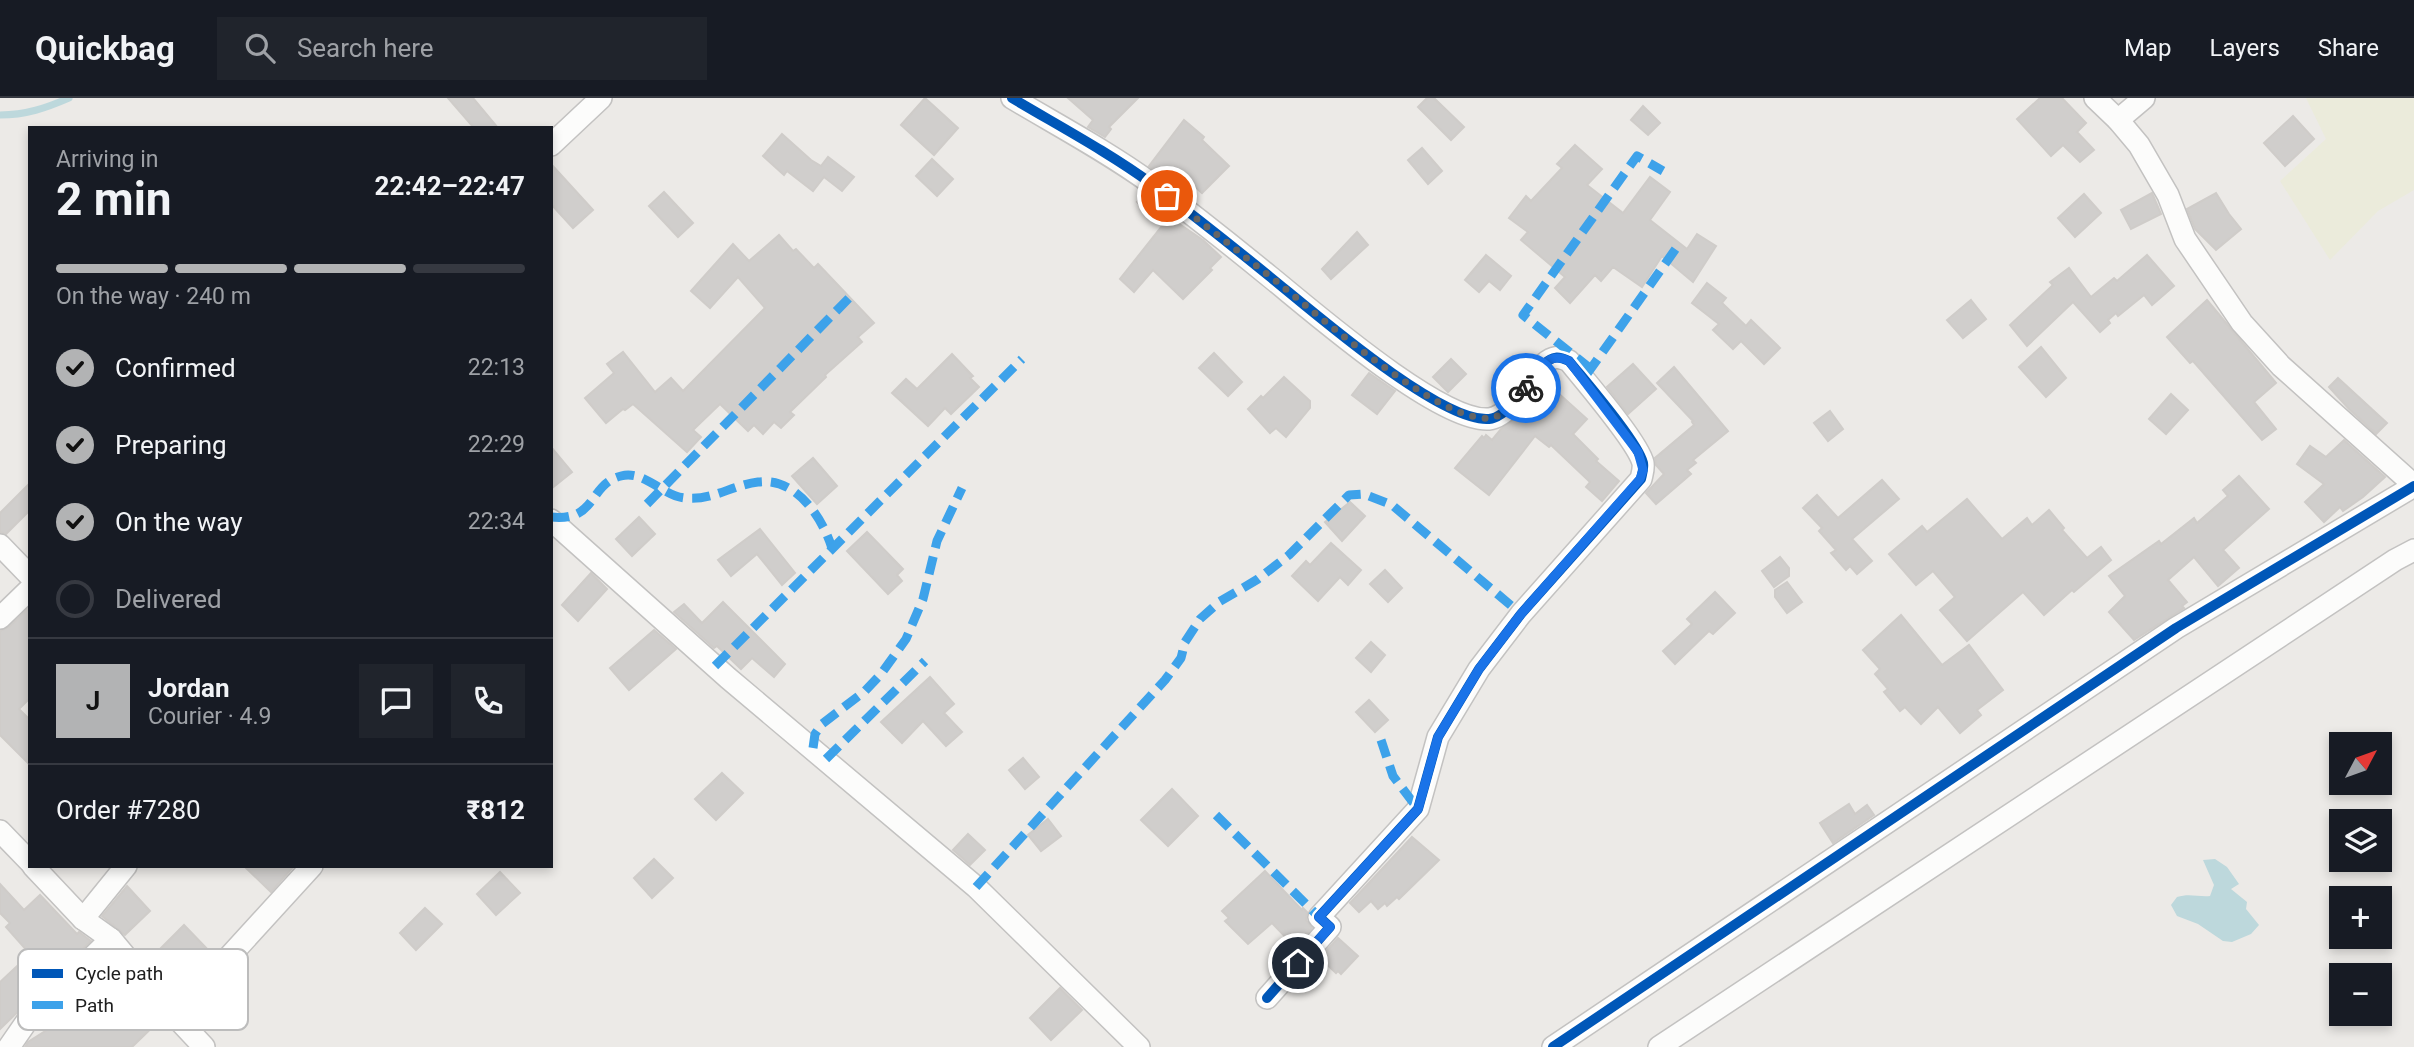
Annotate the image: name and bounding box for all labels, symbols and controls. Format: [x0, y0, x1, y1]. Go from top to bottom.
search box [217, 17, 707, 80]
text: Quickbag [35, 29, 175, 68]
icon: search [241, 29, 279, 67]
text: Search here [297, 33, 434, 63]
text: Map [2124, 34, 2172, 62]
text: Layers [2210, 34, 2280, 62]
text: Share [2318, 34, 2379, 62]
text: Arriving in [56, 146, 159, 173]
pin [1137, 166, 1197, 226]
text: 22:42–22:47 [375, 171, 525, 201]
text: 2 min [56, 172, 172, 226]
icon: bag [1148, 177, 1186, 215]
text: On the way · 240 m [56, 283, 251, 310]
icon: check [56, 349, 94, 387]
text: Confirmed [115, 353, 236, 383]
courier [1491, 353, 1561, 423]
text: 22:13 [468, 354, 525, 381]
icon: bike [1507, 369, 1545, 407]
icon: check [56, 426, 94, 464]
text: Preparing [115, 430, 227, 460]
text: 22:29 [468, 431, 525, 458]
icon: check [56, 503, 94, 541]
text: On the way [115, 507, 243, 537]
text: 22:34 [468, 508, 525, 535]
text: Delivered [115, 584, 222, 614]
button: chat [359, 664, 433, 738]
button: phone [451, 664, 525, 738]
text: Jordan [148, 673, 230, 703]
text: J [86, 686, 100, 716]
text: Courier · 4.9 [148, 703, 271, 730]
north arrow [2329, 732, 2392, 794]
map controls [2329, 732, 2392, 1026]
text: Order #7280 [56, 795, 201, 825]
text: ₹812 [467, 795, 525, 825]
button: layers [2329, 809, 2392, 872]
button: + [2329, 886, 2392, 949]
pin [1268, 933, 1328, 993]
icon: home [1279, 944, 1317, 982]
legend [18, 949, 248, 1030]
text: Cycle path [75, 962, 163, 985]
button: − [2329, 963, 2392, 1026]
text: Path [75, 994, 114, 1017]

